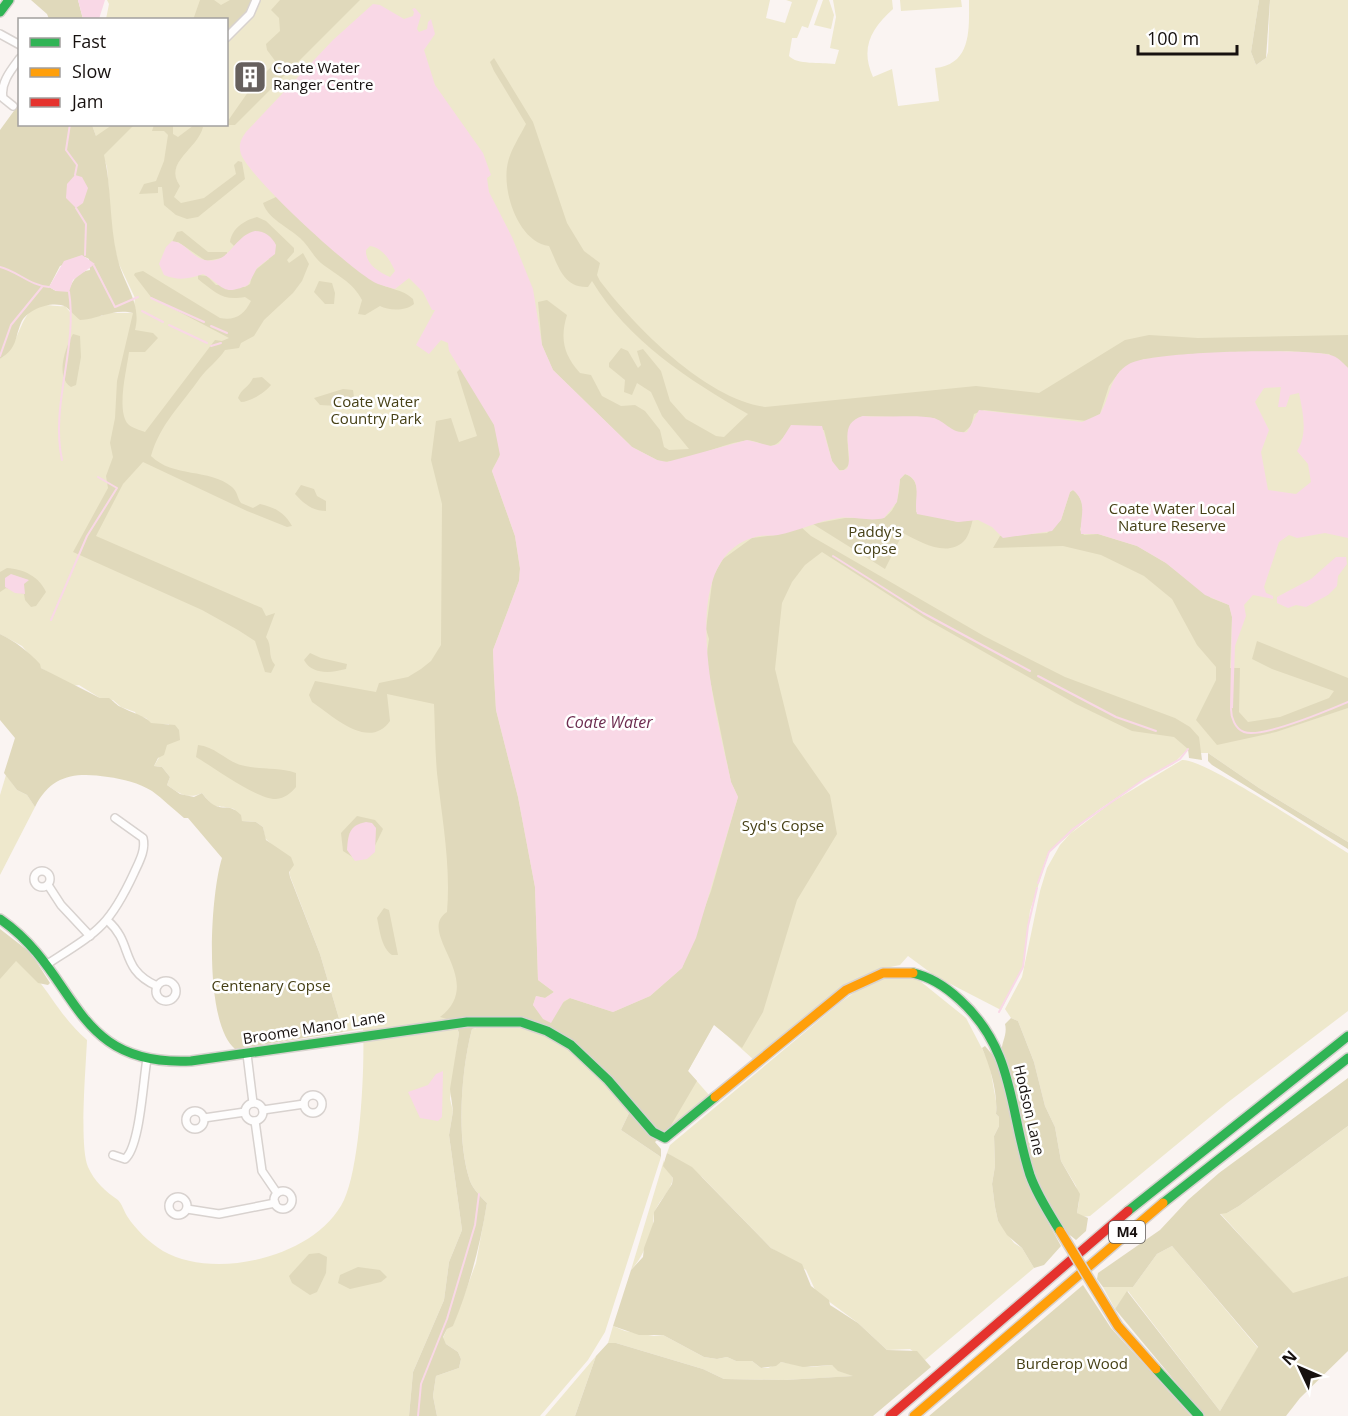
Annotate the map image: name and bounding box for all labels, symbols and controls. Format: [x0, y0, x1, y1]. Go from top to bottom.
legend [18, 18, 228, 126]
scale bar [1138, 18, 1237, 56]
text: 100 m [1147, 26, 1199, 50]
text: Fast [72, 29, 106, 53]
place label: Coate Water Ranger Centre [273, 57, 373, 94]
text: Slow [72, 59, 111, 83]
building icon: Coate Water Ranger Centre [232, 59, 268, 95]
text: Jam [70, 89, 104, 113]
park label: Coate Water Country Park [330, 391, 422, 428]
park label: Coate Water Local Nature Reserve [1109, 498, 1235, 535]
park label: Paddy's Copse [848, 521, 902, 558]
water label: Coate Water [565, 711, 653, 733]
park label: Syd's Copse [742, 815, 824, 835]
park label: Centenary Copse [211, 975, 331, 995]
street label: Broome Manor Lane [241, 1006, 386, 1048]
street label: Hodson Lane [1010, 1063, 1050, 1157]
road number: M4 [1109, 1221, 1145, 1243]
north arrow [1270, 1338, 1330, 1398]
text: N [1277, 1345, 1302, 1370]
park label: Burderop Wood [1016, 1353, 1128, 1373]

